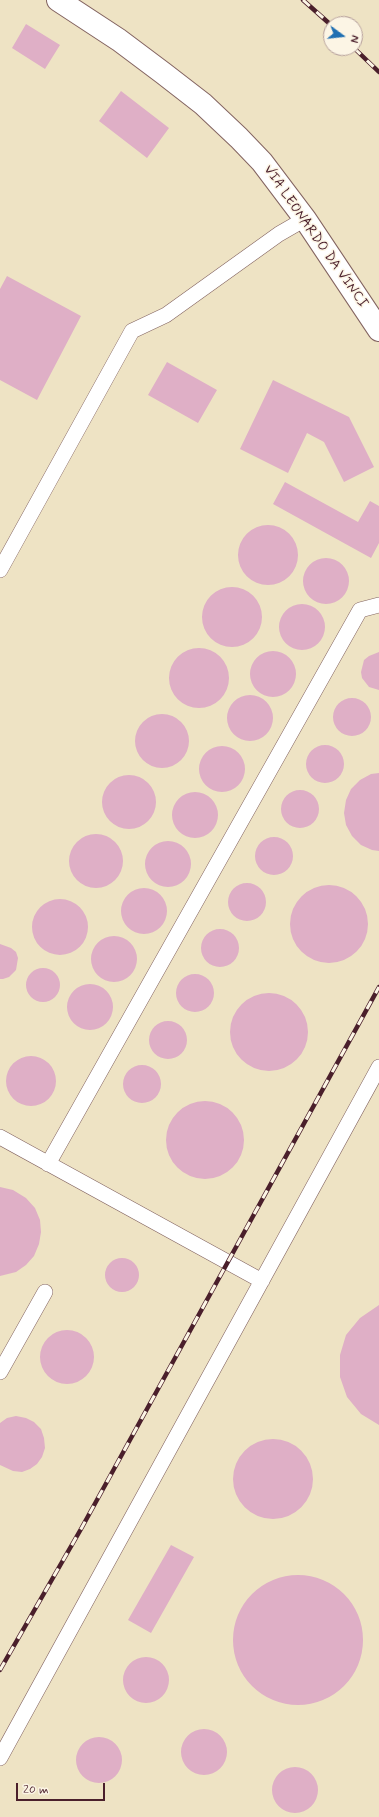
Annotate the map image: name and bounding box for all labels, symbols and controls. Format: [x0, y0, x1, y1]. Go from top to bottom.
north arrow [323, 16, 363, 56]
text: N [346, 33, 361, 44]
street label: VIA LEONARDO DA VINCI [259, 162, 371, 312]
scale bar [18, 1775, 107, 1801]
text: 20 m [23, 1782, 49, 1798]

